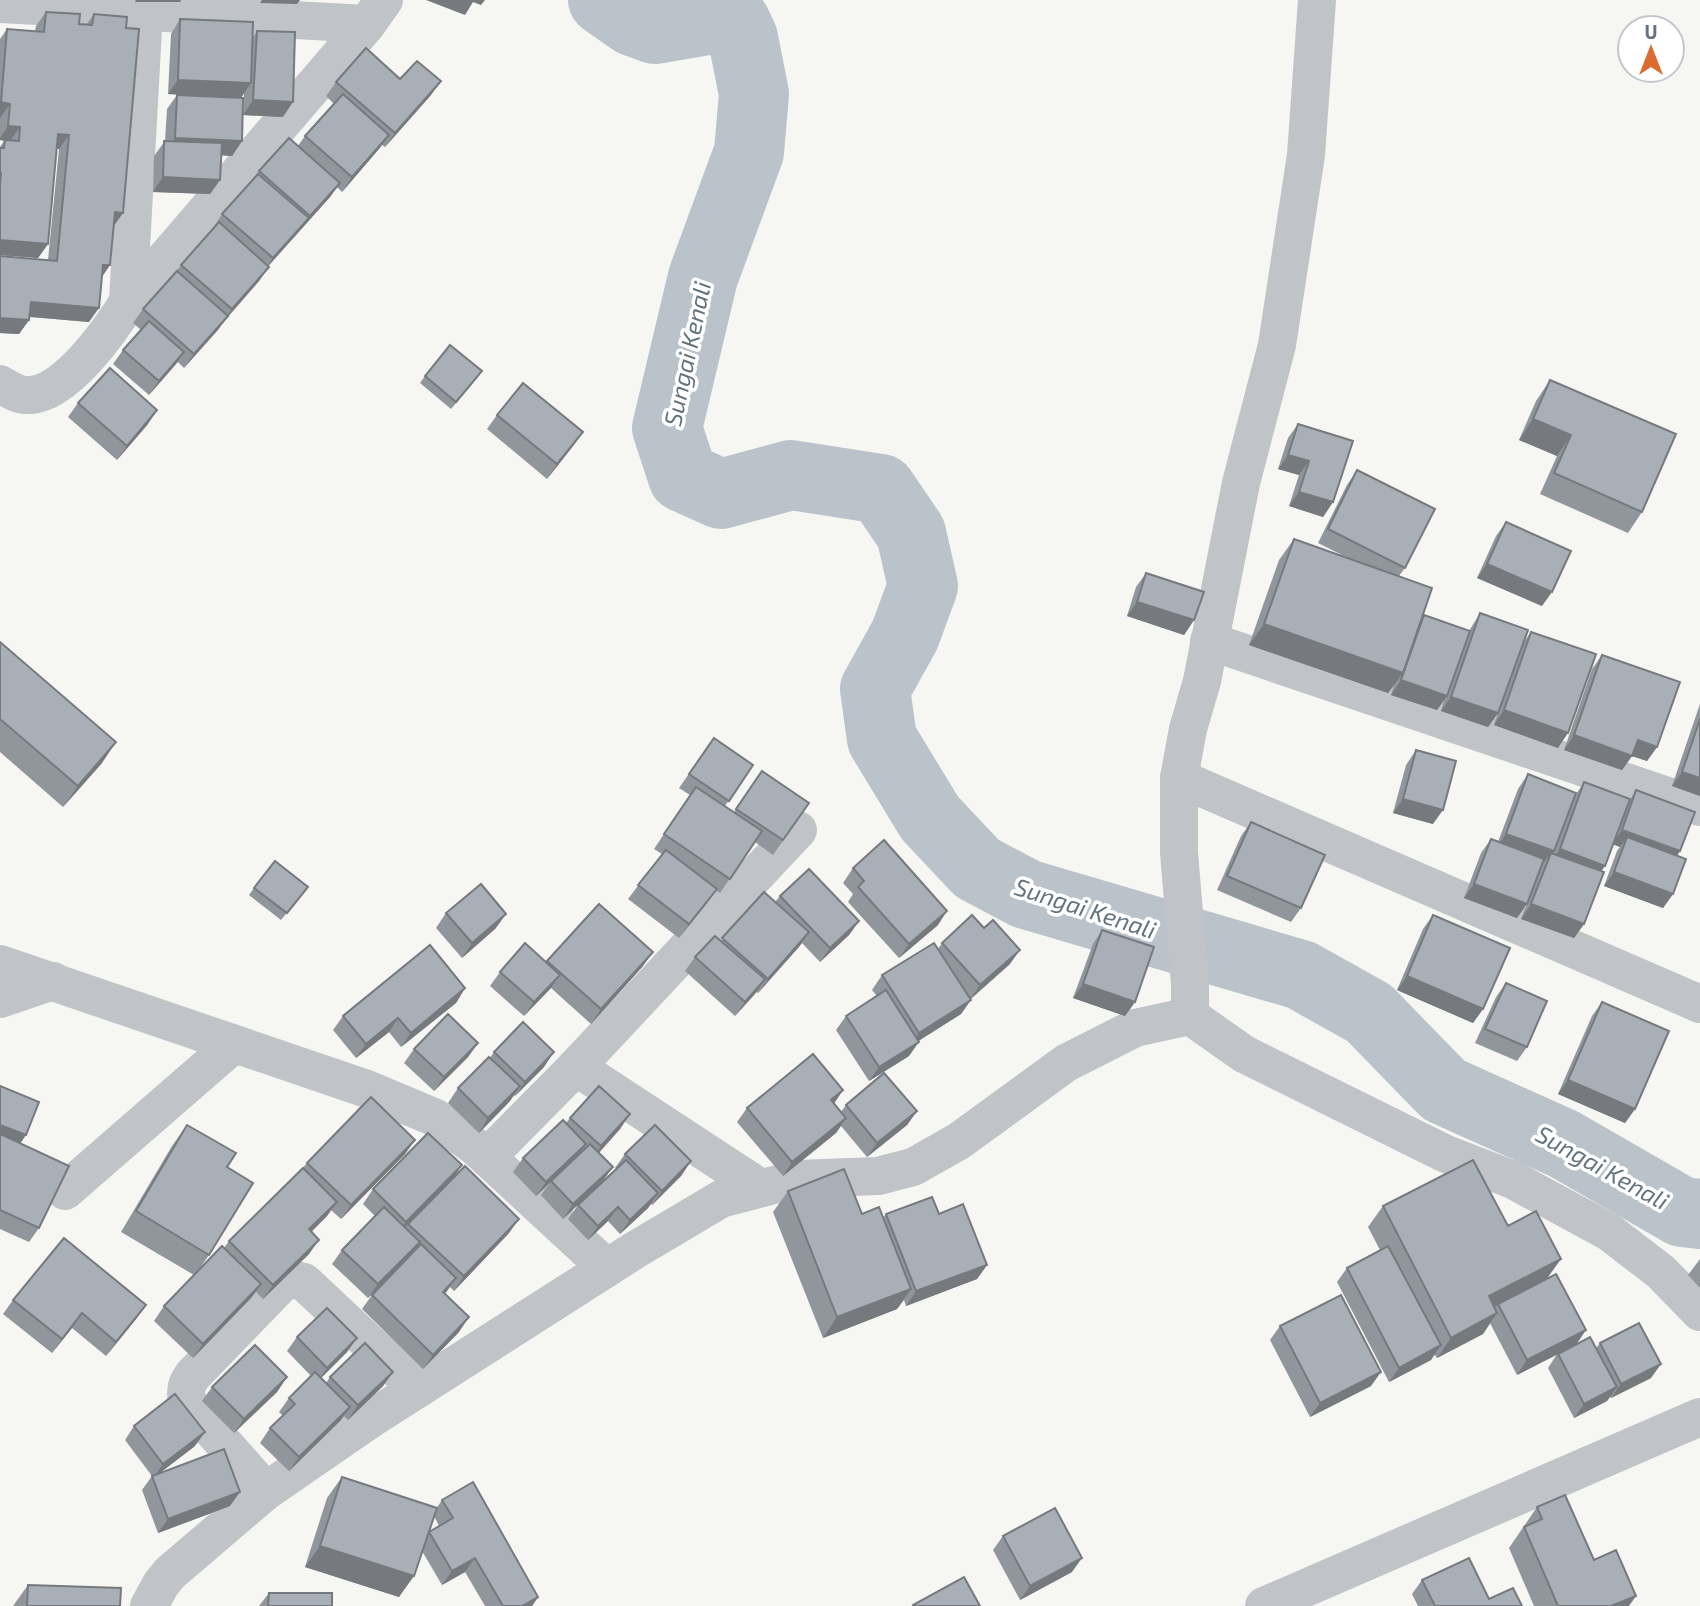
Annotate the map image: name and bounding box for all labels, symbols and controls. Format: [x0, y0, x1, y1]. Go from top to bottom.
north arrow [1616, 14, 1686, 84]
text: U [1644, 20, 1658, 43]
water label: Sungai Kenali [657, 279, 716, 429]
water label: Sungai Kenali [1011, 871, 1160, 944]
water label: Sungai Kenali [1531, 1118, 1674, 1215]

